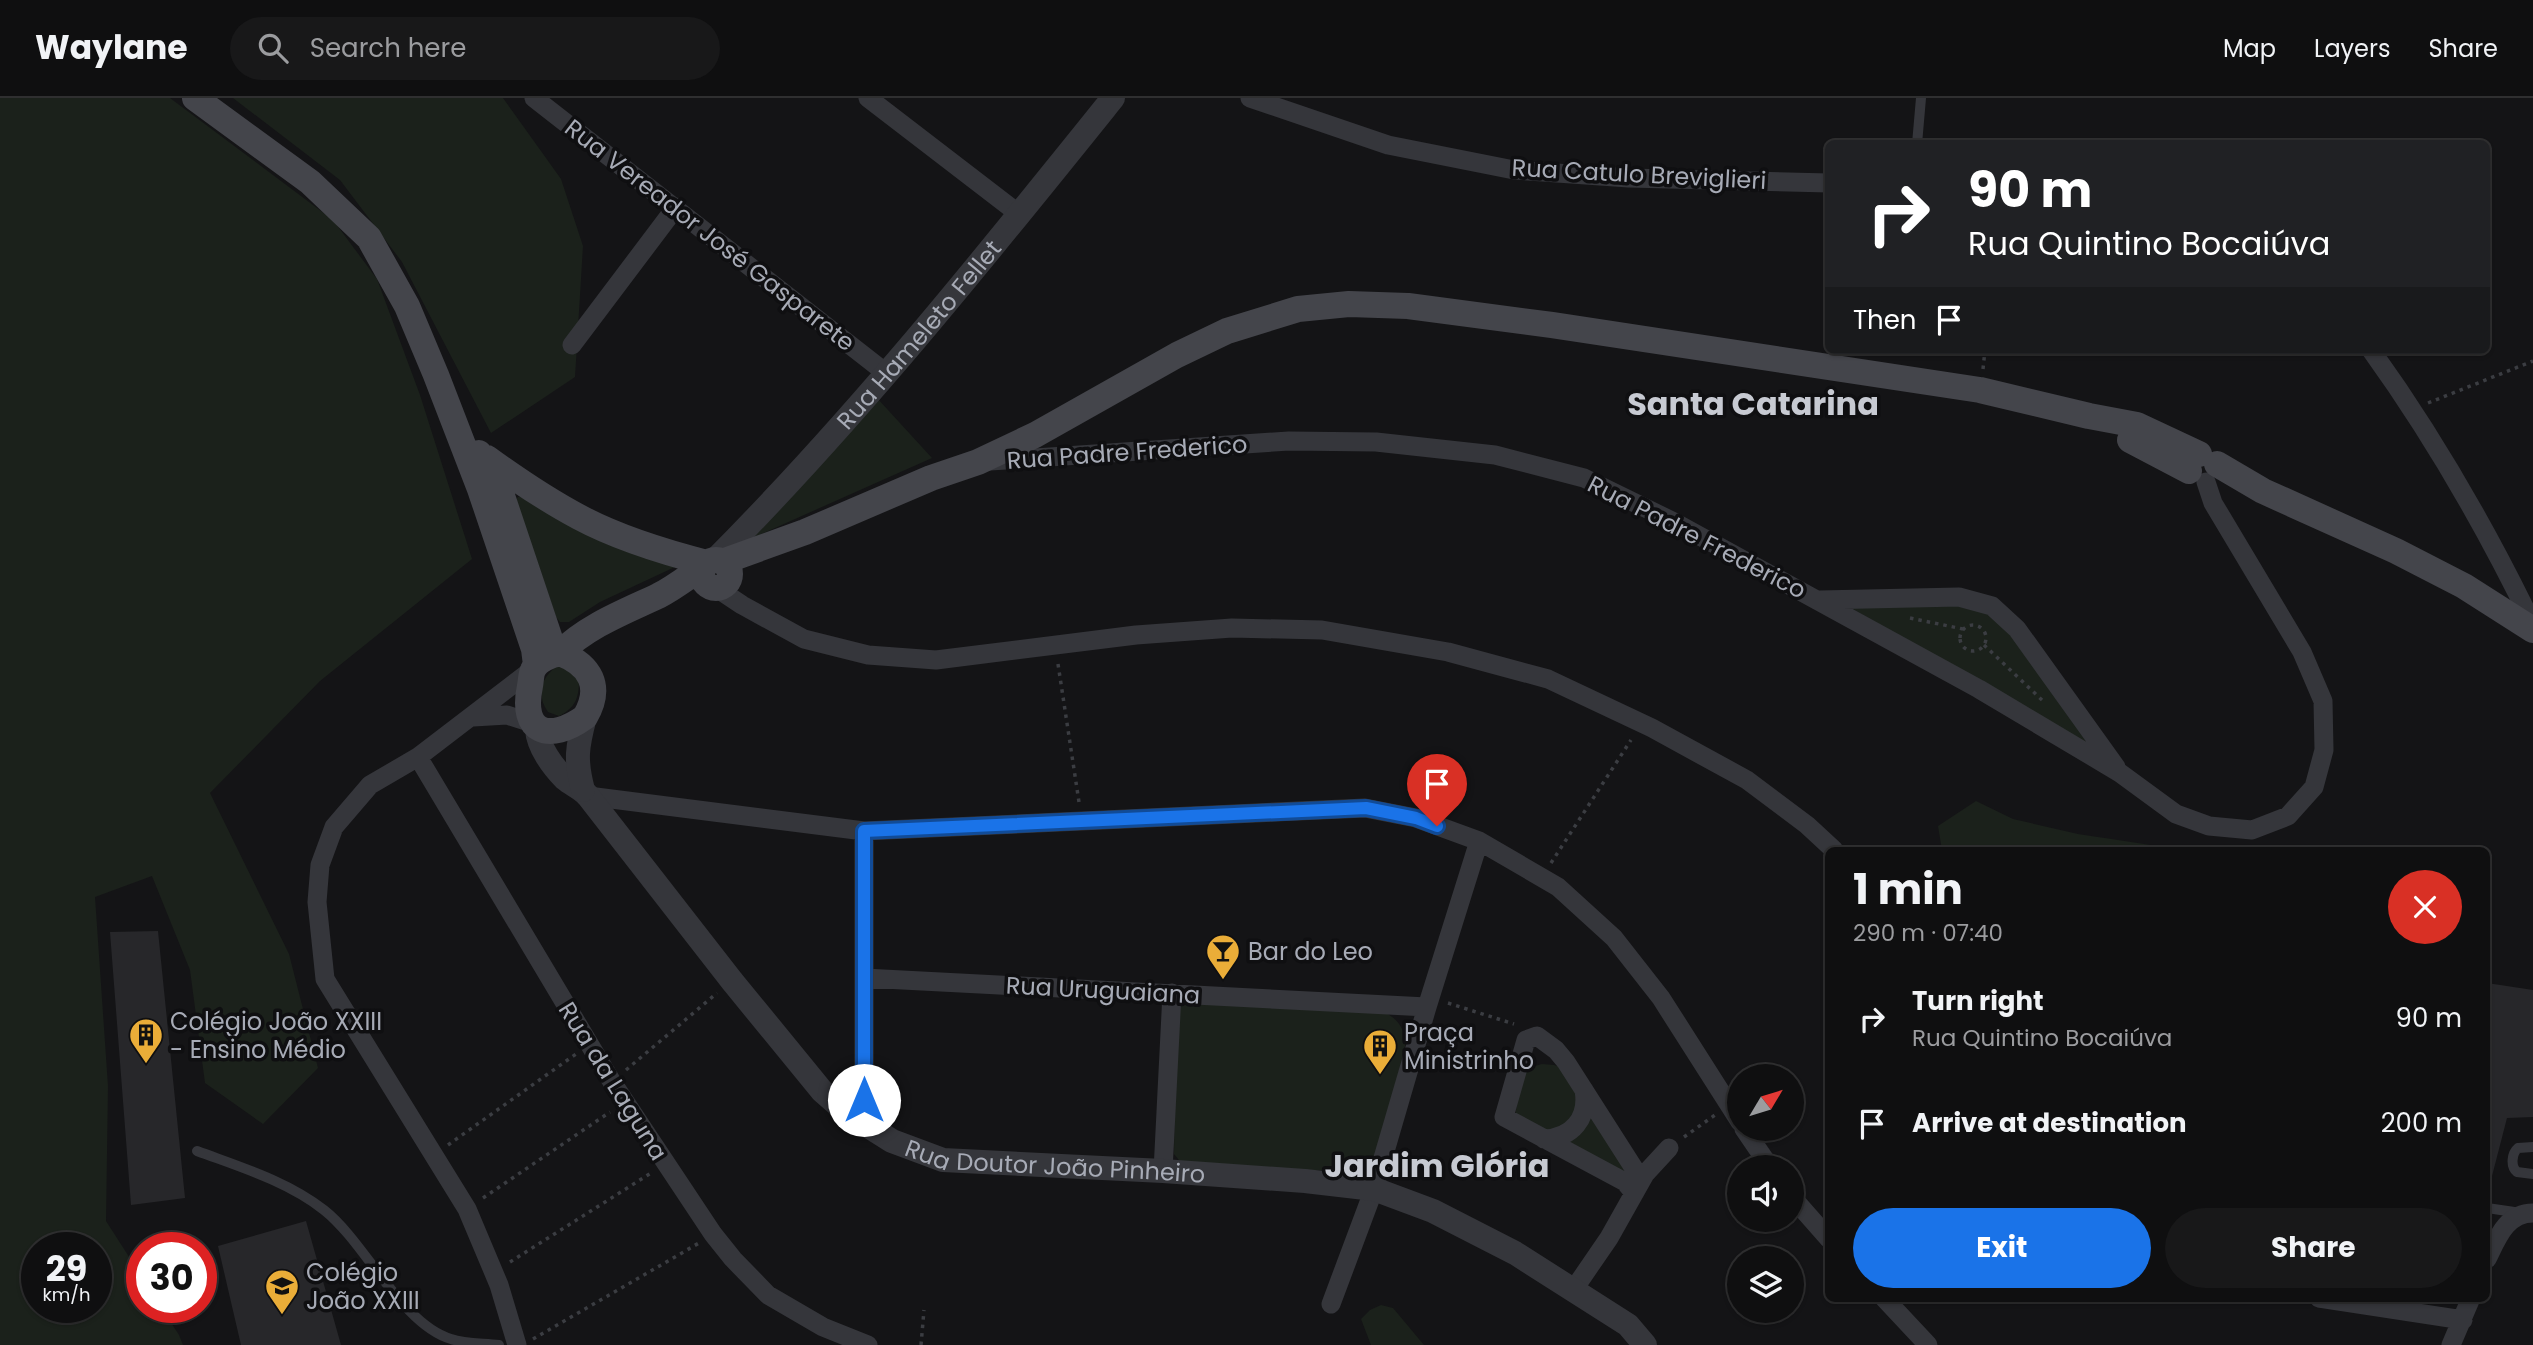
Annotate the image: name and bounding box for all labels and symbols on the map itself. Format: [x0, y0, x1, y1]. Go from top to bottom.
street label: Rua Vereador José Gasparete [558, 111, 862, 359]
street label: Rua Catulo Breviglieri [1511, 151, 1767, 197]
street label: Rua Hameleto Fellet [829, 233, 1008, 436]
district label: Santa Catarina [1627, 381, 1879, 426]
street label: Rua Padre Frederico [1006, 427, 1248, 477]
street label: Rua Padre Frederico [1582, 468, 1812, 606]
pin [1407, 754, 1467, 826]
bar icon: Bar do Leo [1204, 932, 1242, 981]
place label: Bar do Leo [1248, 935, 1373, 968]
street label: Rua Uruguaiana [1005, 968, 1201, 1012]
street label: Rua da Laguna [551, 995, 675, 1167]
place label: Colégio João XXIII - Ensino Médio [170, 1005, 382, 1066]
building icon: Colégio João XXIII - Ensino Médio [127, 1016, 165, 1065]
place label: Praça Ministrinho [1404, 1016, 1534, 1077]
building icon: Praça Ministrinho [1361, 1027, 1399, 1076]
position arrow [827, 1063, 901, 1137]
north arrow [1727, 1064, 1804, 1141]
street label: Rua Doutor João Pinheiro [901, 1131, 1206, 1190]
district label: Jardim Glória [1325, 1143, 1549, 1188]
speed limit sign: 30 [126, 1232, 217, 1323]
place label: Colégio João XXIII [306, 1256, 420, 1317]
school or university icon: Colégio João XXIII [263, 1267, 301, 1316]

